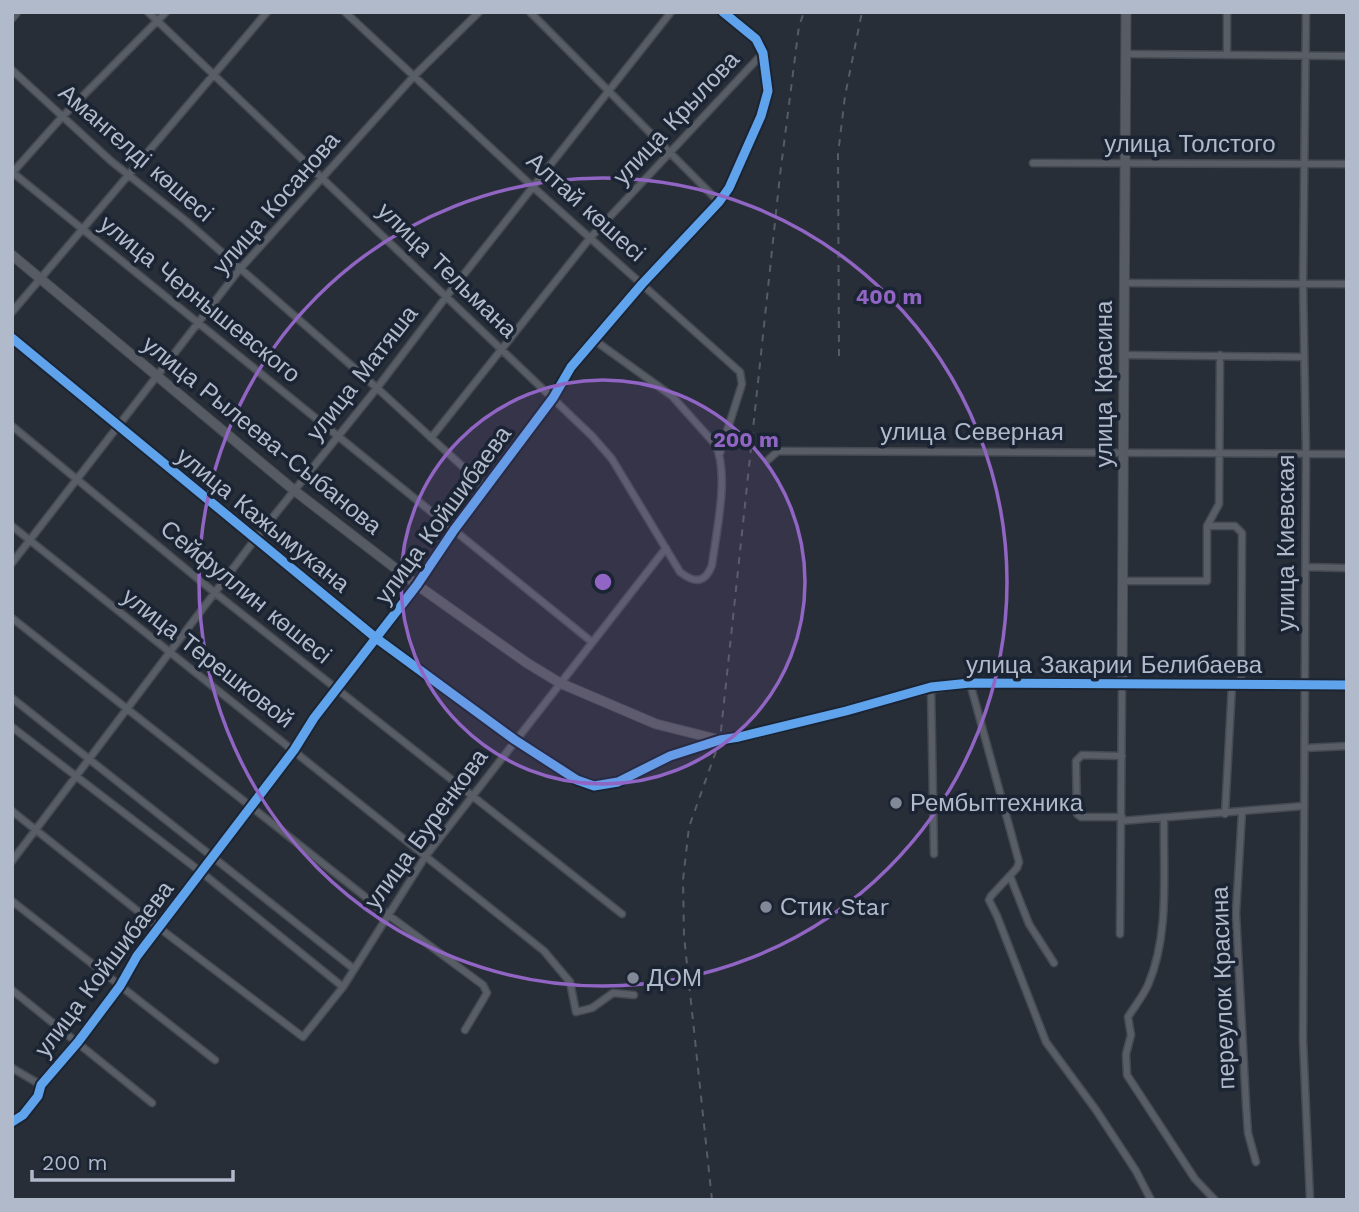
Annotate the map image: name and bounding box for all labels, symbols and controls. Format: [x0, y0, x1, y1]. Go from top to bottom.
street label: улица Крылова [607, 45, 745, 191]
street label: Амангелді көшесі [53, 78, 219, 228]
street label: улица Косанова [207, 126, 346, 280]
street label: улица Толстого [1104, 130, 1276, 158]
street label: Алтай көшесі [521, 147, 651, 267]
street label: улица Тельмана [371, 196, 523, 344]
street label: улица Чернышевского [94, 209, 306, 389]
text: 400 m [856, 284, 922, 309]
street label: улица Матяша [301, 299, 424, 446]
street label: улица Красина [1090, 300, 1118, 467]
street label: улица Рылеева-Сыбанова [137, 330, 388, 541]
street label: улица Северная [880, 418, 1064, 446]
street label: улица Койшибаева [369, 420, 517, 610]
text: 200 m [713, 427, 779, 452]
street label: улица Кажымукана [171, 442, 356, 599]
street label: улица Киевская [1272, 455, 1300, 631]
street label: Сейфуллин көшесі [155, 515, 337, 669]
centre of rings [591, 570, 615, 594]
street label: улица Терешковой [117, 582, 299, 734]
street label: улица Закарии Белибаева [966, 651, 1263, 679]
street label: улица Буренкова [359, 743, 494, 914]
place label: Рембыттехника [910, 789, 1084, 817]
marker: Рембыттехника [888, 795, 904, 811]
street label: улица Койшибаева [29, 875, 180, 1063]
street label: переулок Красина [1205, 885, 1241, 1090]
place label: Стик Star [780, 893, 889, 921]
marker: Стик Star [758, 899, 774, 915]
place label: ДОМ [647, 964, 702, 992]
marker: ДОМ [625, 970, 641, 986]
scale bar [32, 1138, 233, 1182]
text: 200 m [42, 1150, 108, 1175]

